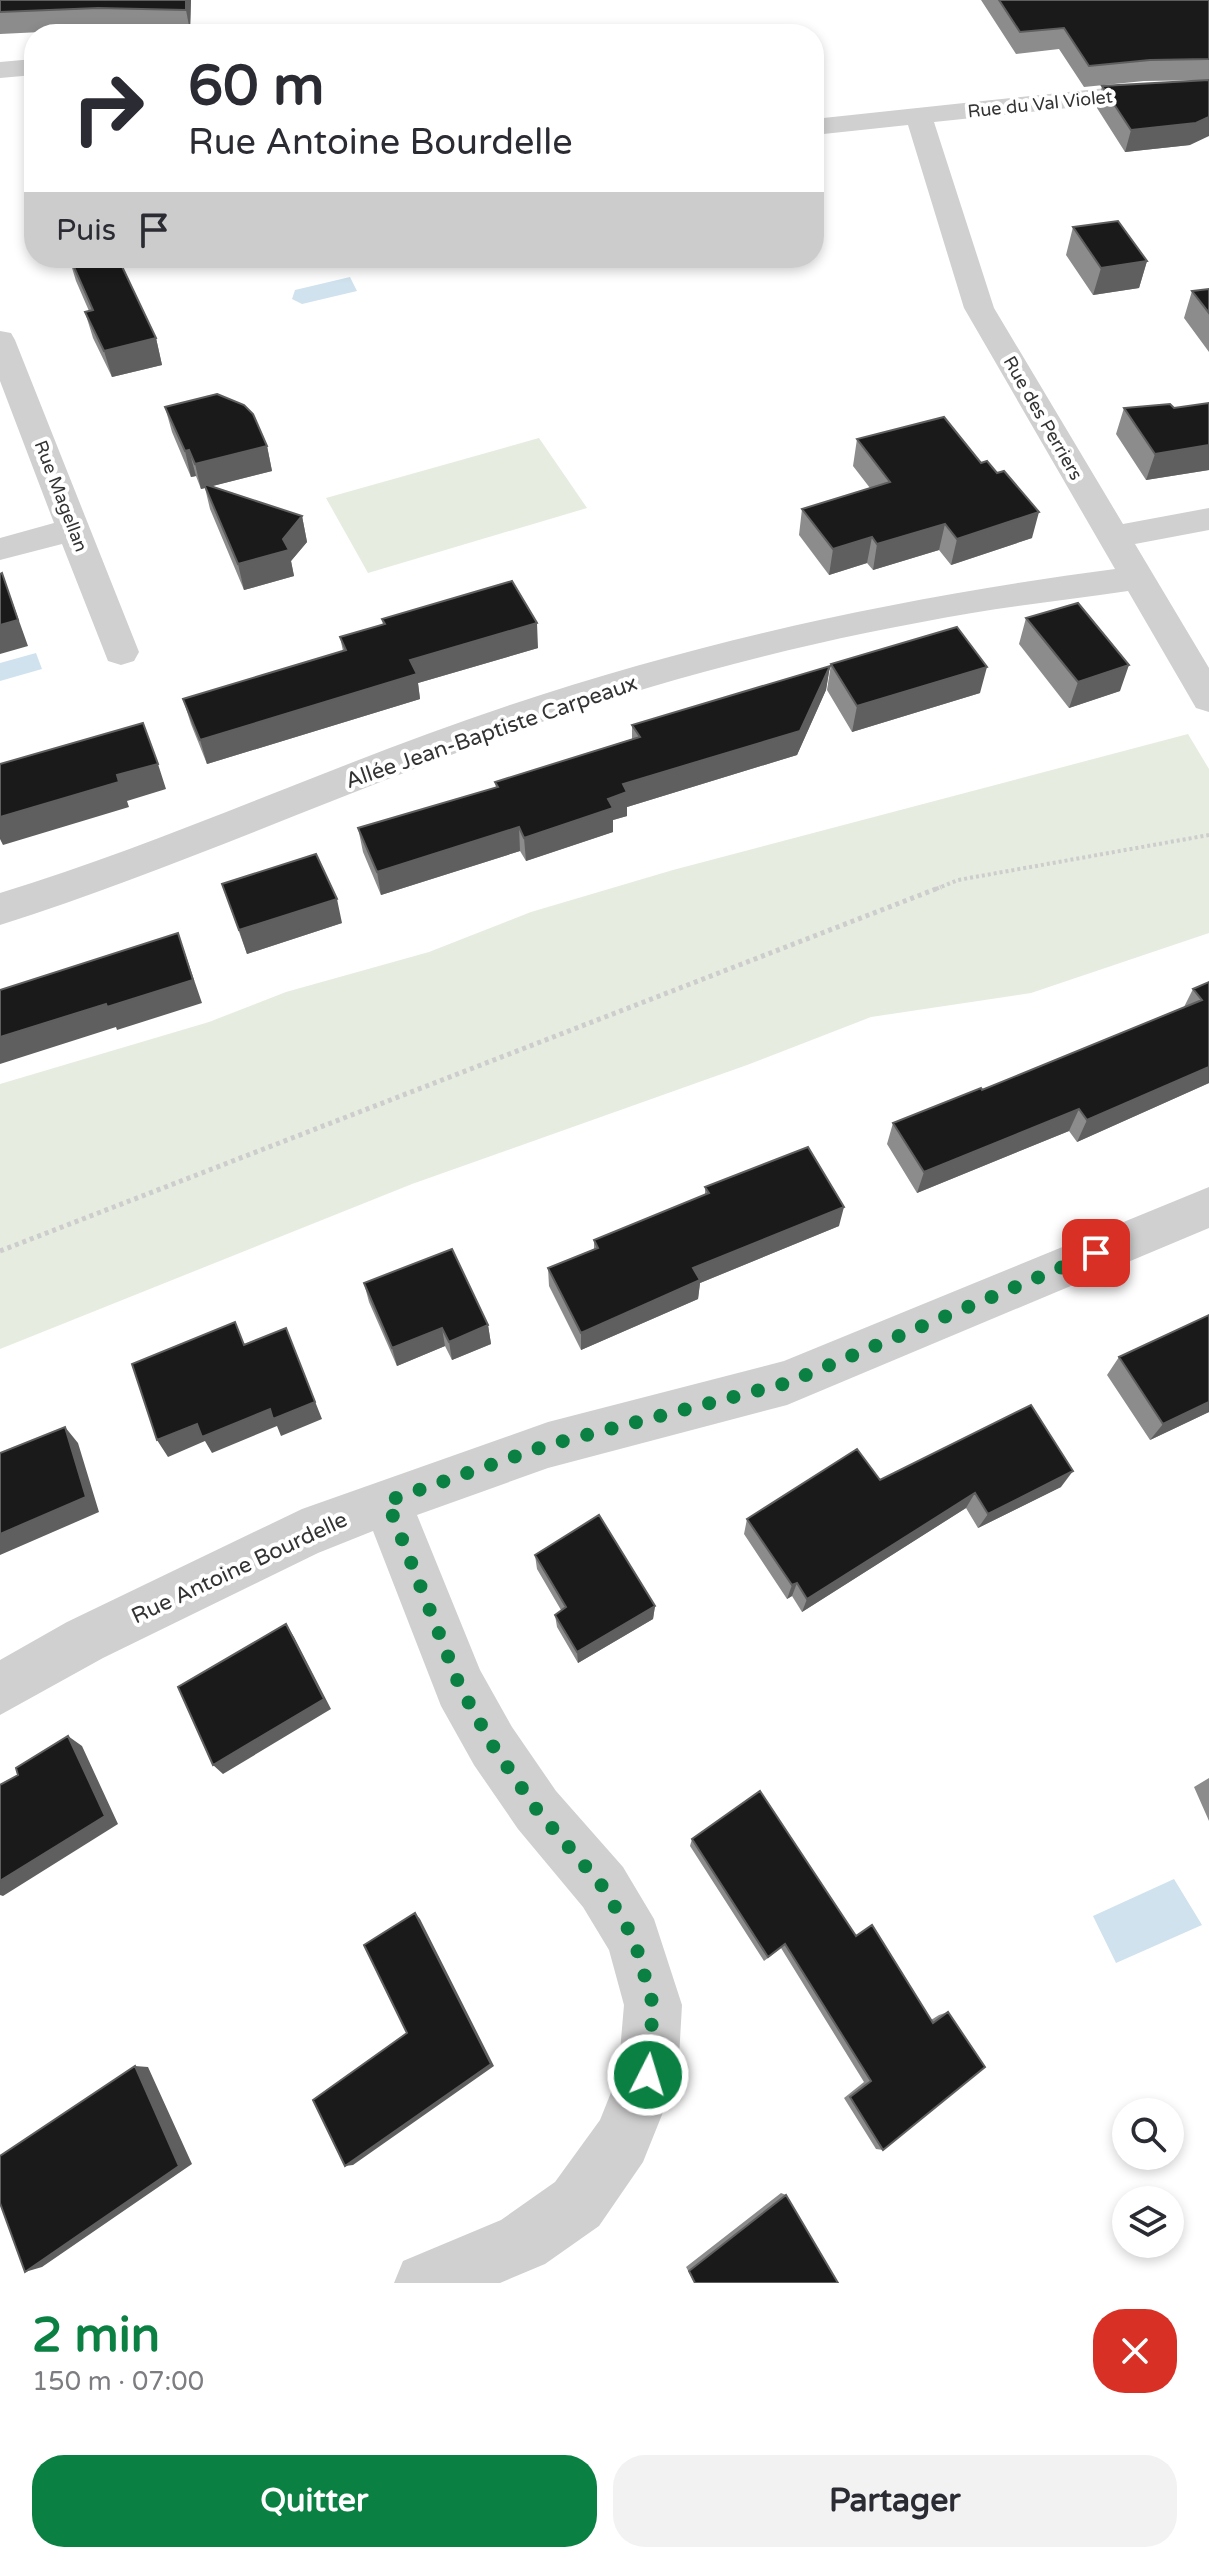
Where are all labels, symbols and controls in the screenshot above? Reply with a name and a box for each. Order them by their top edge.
text: 60 m [188,53,324,120]
icon: right [56,56,160,160]
street label: Rue du Val Violet [966,85,1114,123]
text: Rue Antoine Bourdelle [188,121,573,164]
icon: arrive [132,208,176,252]
text: Puis [56,212,116,249]
street label: Rue des Perriers [999,352,1087,484]
street label: Rue Magellan [30,437,92,555]
street label: Allée Jean-Baptiste Carpeaux [342,670,641,794]
pin [1062,1219,1130,1287]
icon: arrive [1074,1231,1118,1275]
street label: Rue Antoine Bourdelle [127,1506,351,1629]
position arrow [606,2033,690,2117]
map controls [1112,2098,1184,2258]
button: search [1112,2098,1184,2170]
button: layers [1112,2186,1184,2258]
text: 2 min [32,2307,160,2365]
button: close [1093,2309,1177,2393]
text: 150 m · 07:00 [32,2366,204,2397]
button: Quitter [32,2455,597,2547]
button: Partager [613,2455,1177,2547]

